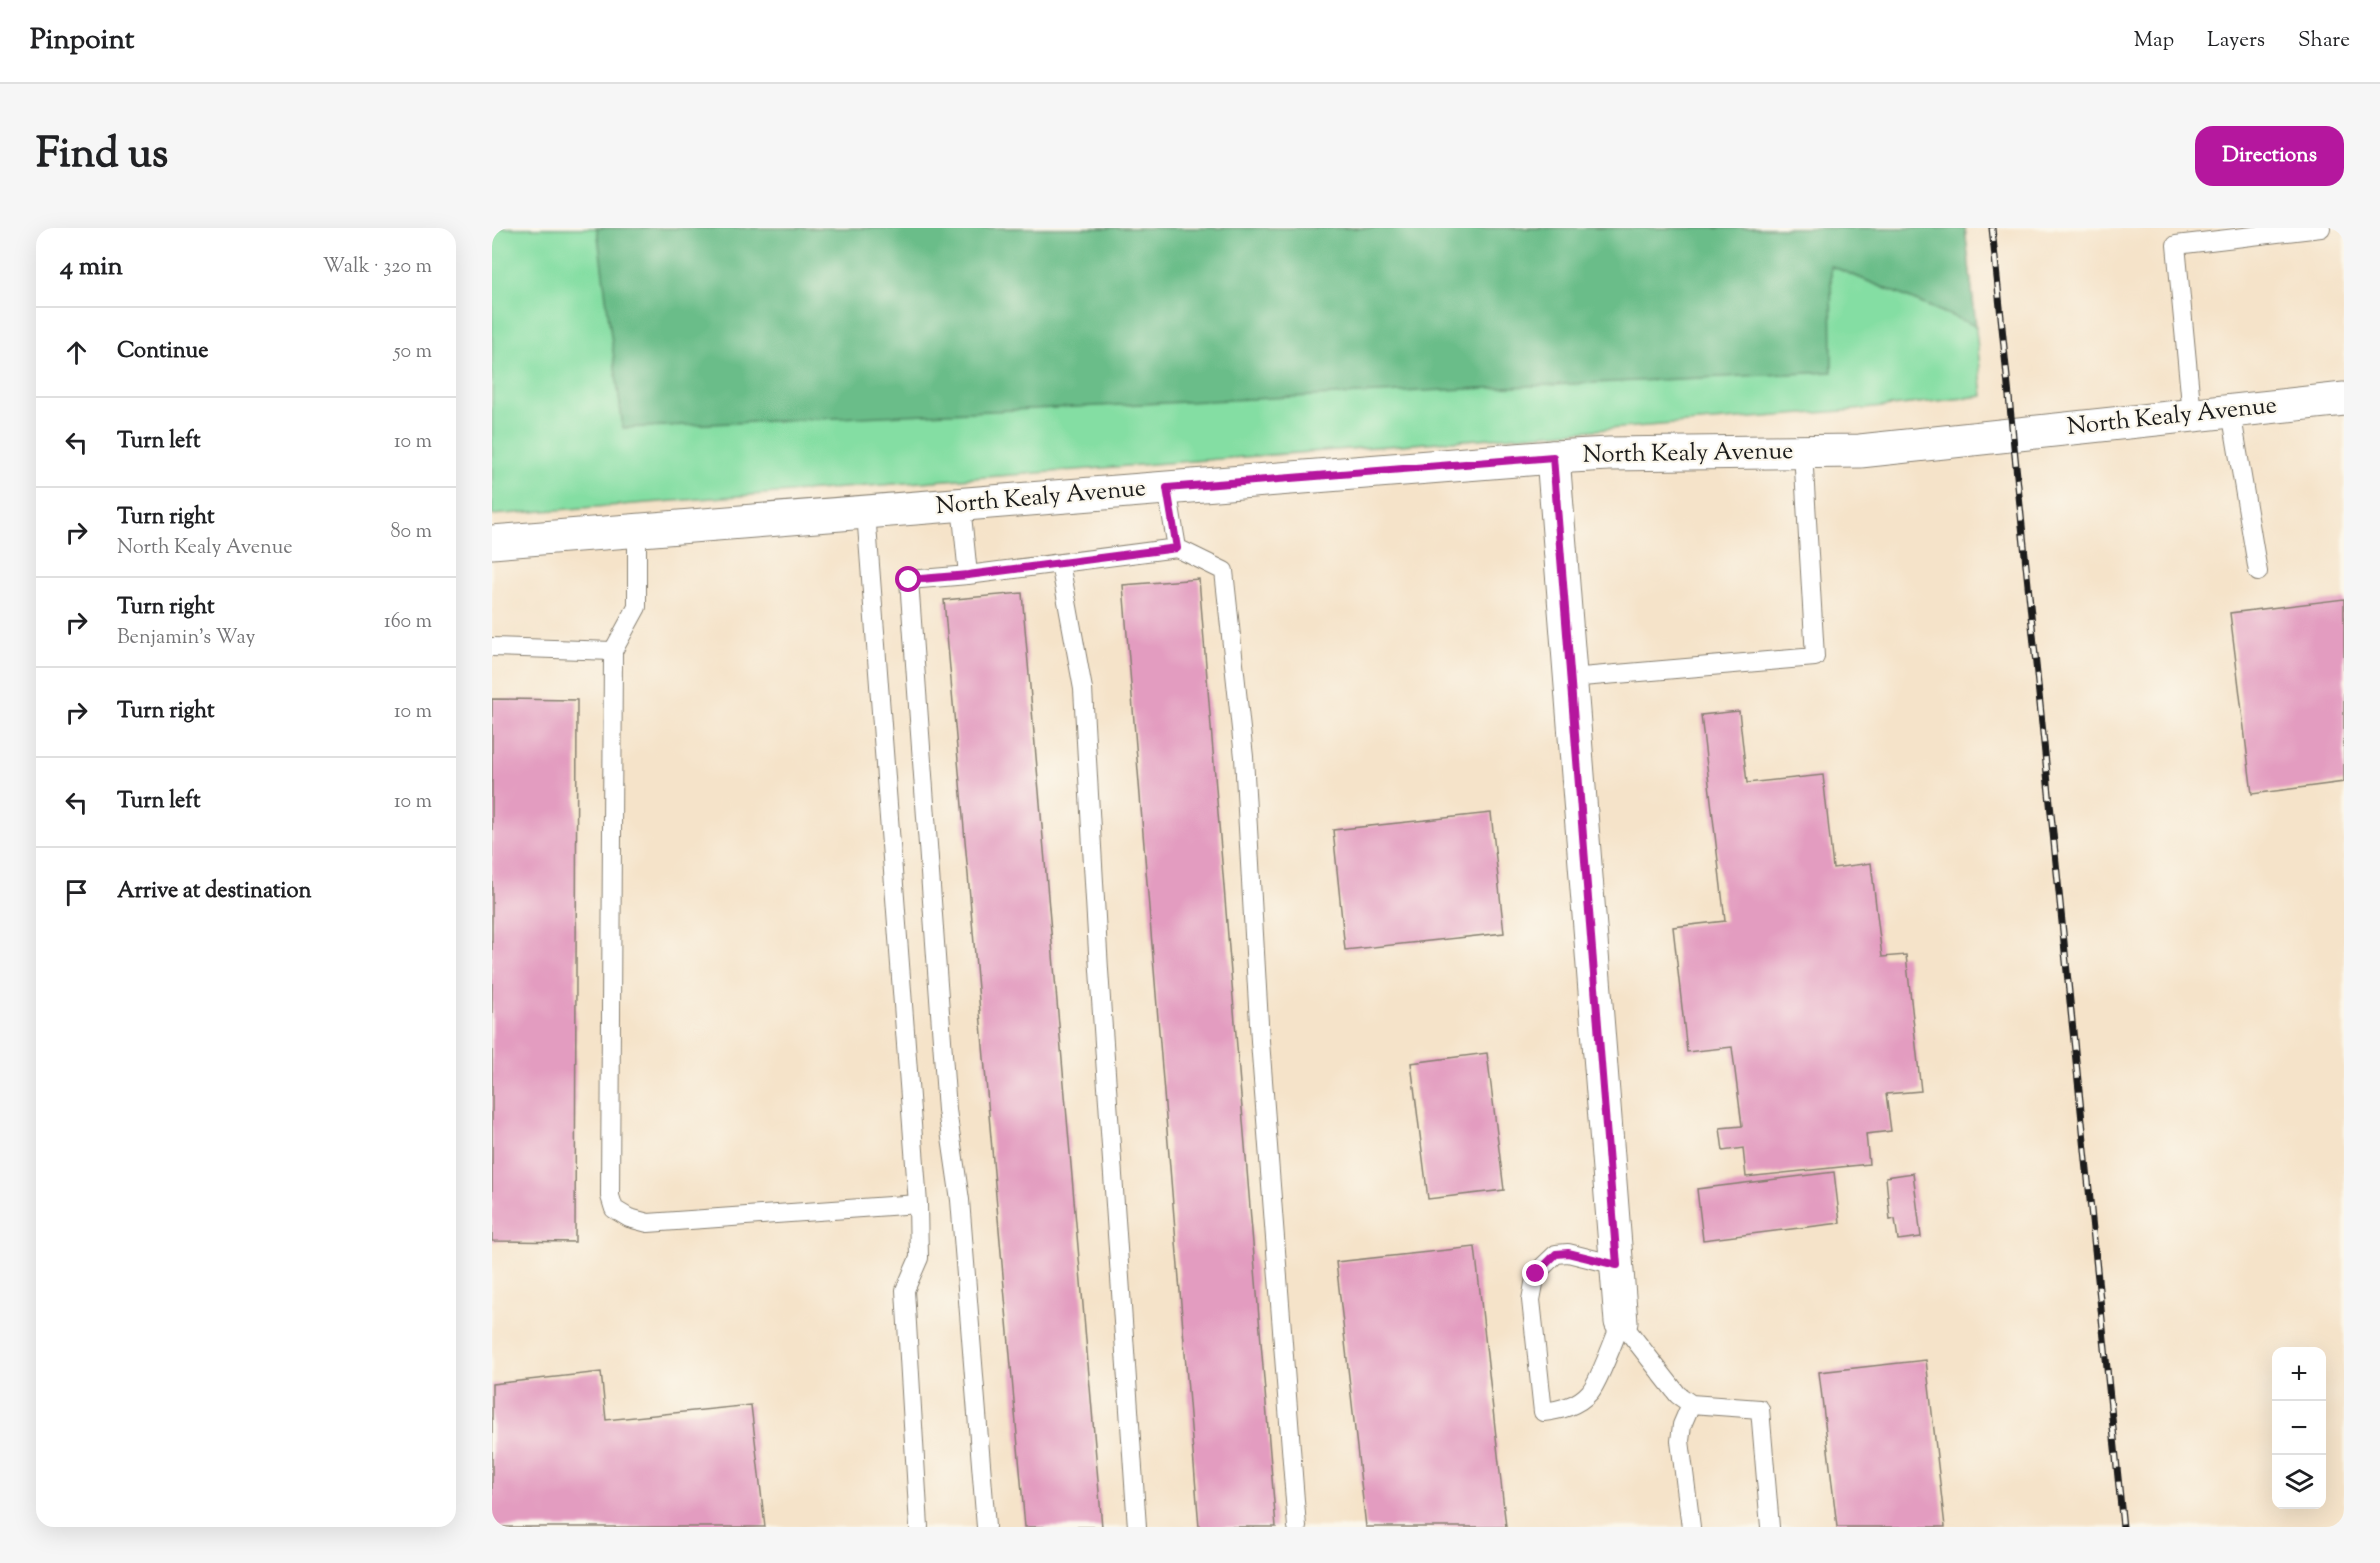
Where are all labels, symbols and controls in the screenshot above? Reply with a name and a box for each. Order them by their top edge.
text: Pinpoint [30,21,134,61]
text: Map [2134,26,2174,56]
text: Layers [2207,26,2265,56]
text: Share [2298,26,2350,56]
text: Find us [36,126,168,186]
button: Directions [2195,126,2344,186]
text: 4 min [60,249,123,286]
text: Walk · 320 m [323,253,432,282]
icon: ahead [60,336,93,369]
text: Continue [117,336,208,368]
text: 50 m [394,338,432,367]
street label: North Kealy Avenue [2065,389,2279,445]
icon: left [60,426,93,459]
text: Turn left [117,426,200,458]
text: 10 m [394,428,432,457]
street label: North Kealy Avenue [1582,435,1794,473]
street label: North Kealy Avenue [935,472,1147,524]
text: Turn right [117,502,214,534]
icon: right [60,516,93,549]
text: 80 m [391,518,432,547]
text: North Kealy Avenue [117,534,293,563]
route start [895,566,921,592]
text: Turn right [117,592,214,624]
icon: right [60,606,93,639]
text: 160 m [384,608,432,637]
text: Benjamin's Way [117,624,255,653]
icon: right [60,696,93,729]
text: Turn right [117,696,214,728]
text: 10 m [394,698,432,727]
icon: left [60,786,93,819]
text: Turn left [117,786,200,818]
text: 10 m [394,788,432,817]
icon: arrive [60,876,93,909]
text: Arrive at destination [117,876,312,908]
route end [1522,1260,1548,1286]
map controls [2272,1347,2326,1509]
button: + [2272,1347,2326,1401]
button: − [2272,1401,2326,1455]
button: layers [2272,1455,2326,1509]

